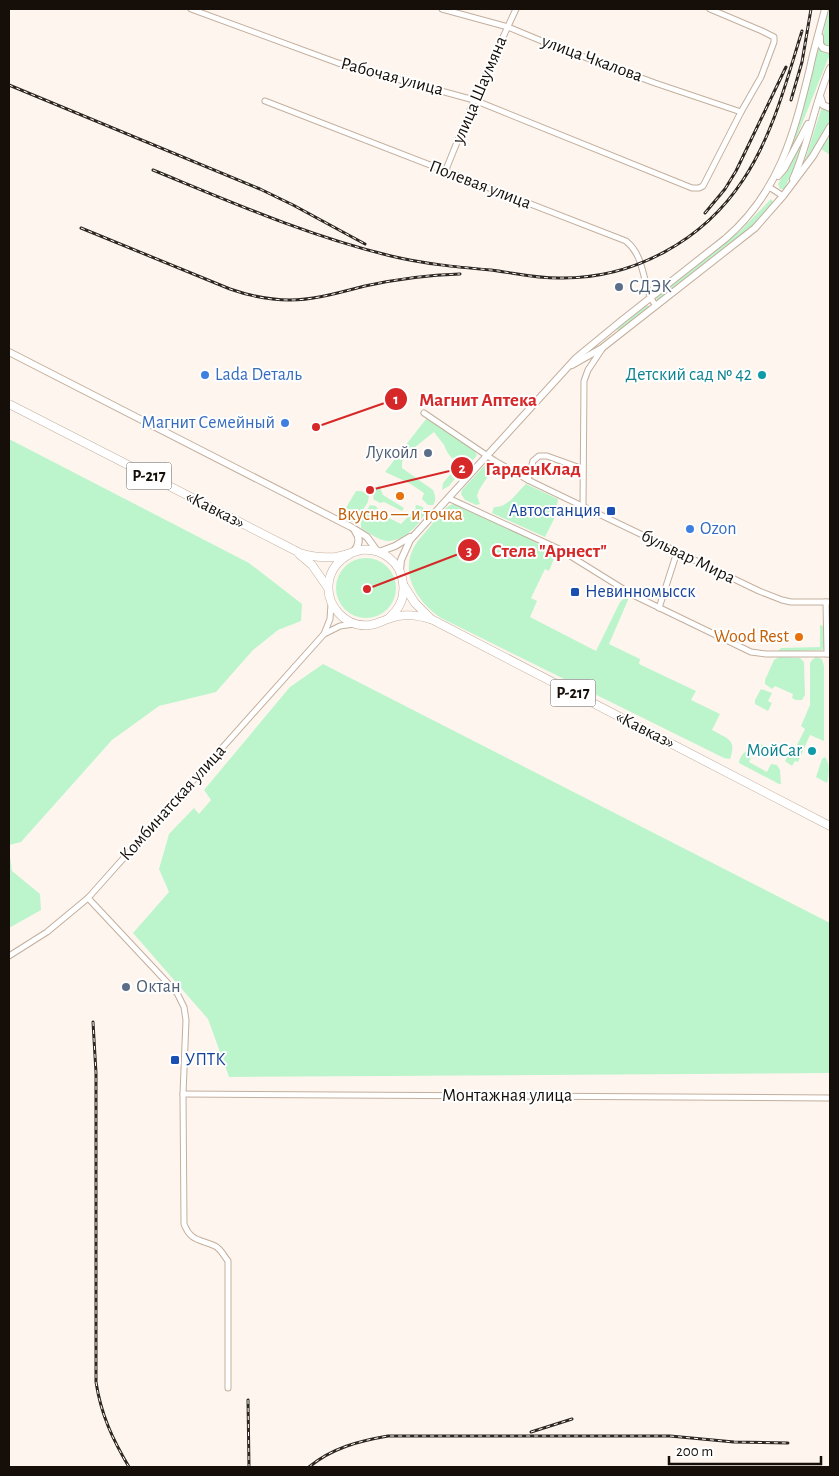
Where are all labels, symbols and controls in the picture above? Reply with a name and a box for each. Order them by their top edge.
street label: улица Чкалова [538,32,645,86]
street label: улица Шаумяна [449,34,511,147]
street label: Рабочая улица [339,54,446,99]
street label: Полевая улица [427,157,533,213]
place label: СДЭК [629,278,672,296]
marker: СДЭК [613,281,625,293]
place label: Lada Dеталь [215,366,302,384]
place label: Детский сад № 42 [626,366,752,384]
marker: Lada Dеталь [199,369,211,381]
marker: Детский сад № 42 [756,369,768,381]
callout: Магнит Аптека [384,382,547,416]
text: Магнит Аптека [419,391,537,410]
text: 1 [393,392,399,407]
place label: Магнит Семейный [141,414,275,432]
marker: Магнит Семейный [279,417,291,429]
place label: Лукойл [366,444,418,462]
marker: Лукойл [422,447,434,459]
callout: ГарденКлад [450,451,591,485]
text: ГарденКлад [485,460,581,479]
text: 2 [458,461,466,476]
road number: Р-217 [126,462,172,490]
street label: «Кавказ» [182,487,248,533]
marker: Вкусно — и точка [394,490,406,502]
place label: Автостанция [509,502,601,520]
marker: Автостанция [605,505,617,517]
place label: Вкусно — и точка [337,506,463,524]
place label: Ozon [700,520,737,538]
marker: Ozon [684,523,696,535]
street label: бульвар Мира [638,526,738,587]
callout: Стела "Арнест" [456,533,617,567]
text: Стела "Арнест" [491,542,607,561]
text: 3 [466,544,472,559]
place label: Невинномысск [585,583,696,601]
marker: Невинномысск [569,586,581,598]
place label: Wood Rest [714,628,789,646]
marker: Wood Rest [793,631,805,643]
road number: Р-217 [550,680,596,706]
street label: «Кавказ» [612,707,678,753]
street label: Комбинатская улица [116,741,229,864]
place label: МойCar [746,742,802,760]
marker: МойCar [806,745,818,757]
place label: Октан [136,978,181,996]
marker: Октан [120,981,132,993]
place label: УПТК [185,1051,226,1069]
marker: УПТК [169,1054,181,1066]
street label: Монтажная улица [442,1087,572,1105]
scale bar [669,1434,822,1466]
text: 200 m [676,1444,713,1459]

